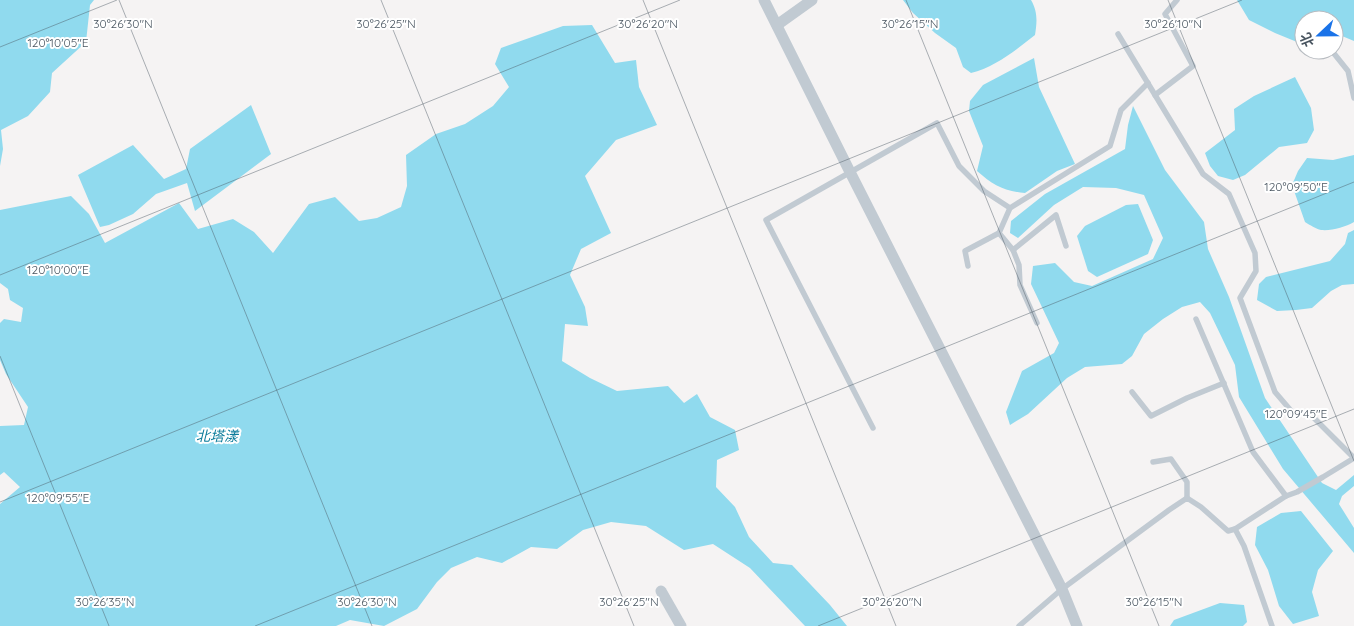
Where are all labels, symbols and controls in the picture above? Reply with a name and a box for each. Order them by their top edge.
north arrow [1294,10,1344,60]
text: 30°26'30"N [93,16,153,31]
text: 30°26'25"N [356,16,416,31]
text: 30°26'20"N [618,16,678,31]
text: 30°26'15"N [881,16,939,31]
text: 30°26'10"N [1144,16,1202,31]
text: 北 [1296,30,1318,50]
text: 120°10'05"E [27,35,89,50]
text: 120°09'50"E [1264,179,1328,194]
text: 120°10'00"E [27,262,89,277]
text: 120°09'45"E [1265,406,1328,421]
water label: 北塔漾 [196,427,240,445]
text: 120°09'55"E [27,490,90,505]
text: 30°26'35"N [76,594,135,609]
text: 30°26'30"N [337,594,397,609]
text: 30°26'25"N [599,594,659,609]
text: 30°26'20"N [862,594,922,609]
text: 30°26'15"N [1125,594,1183,609]

